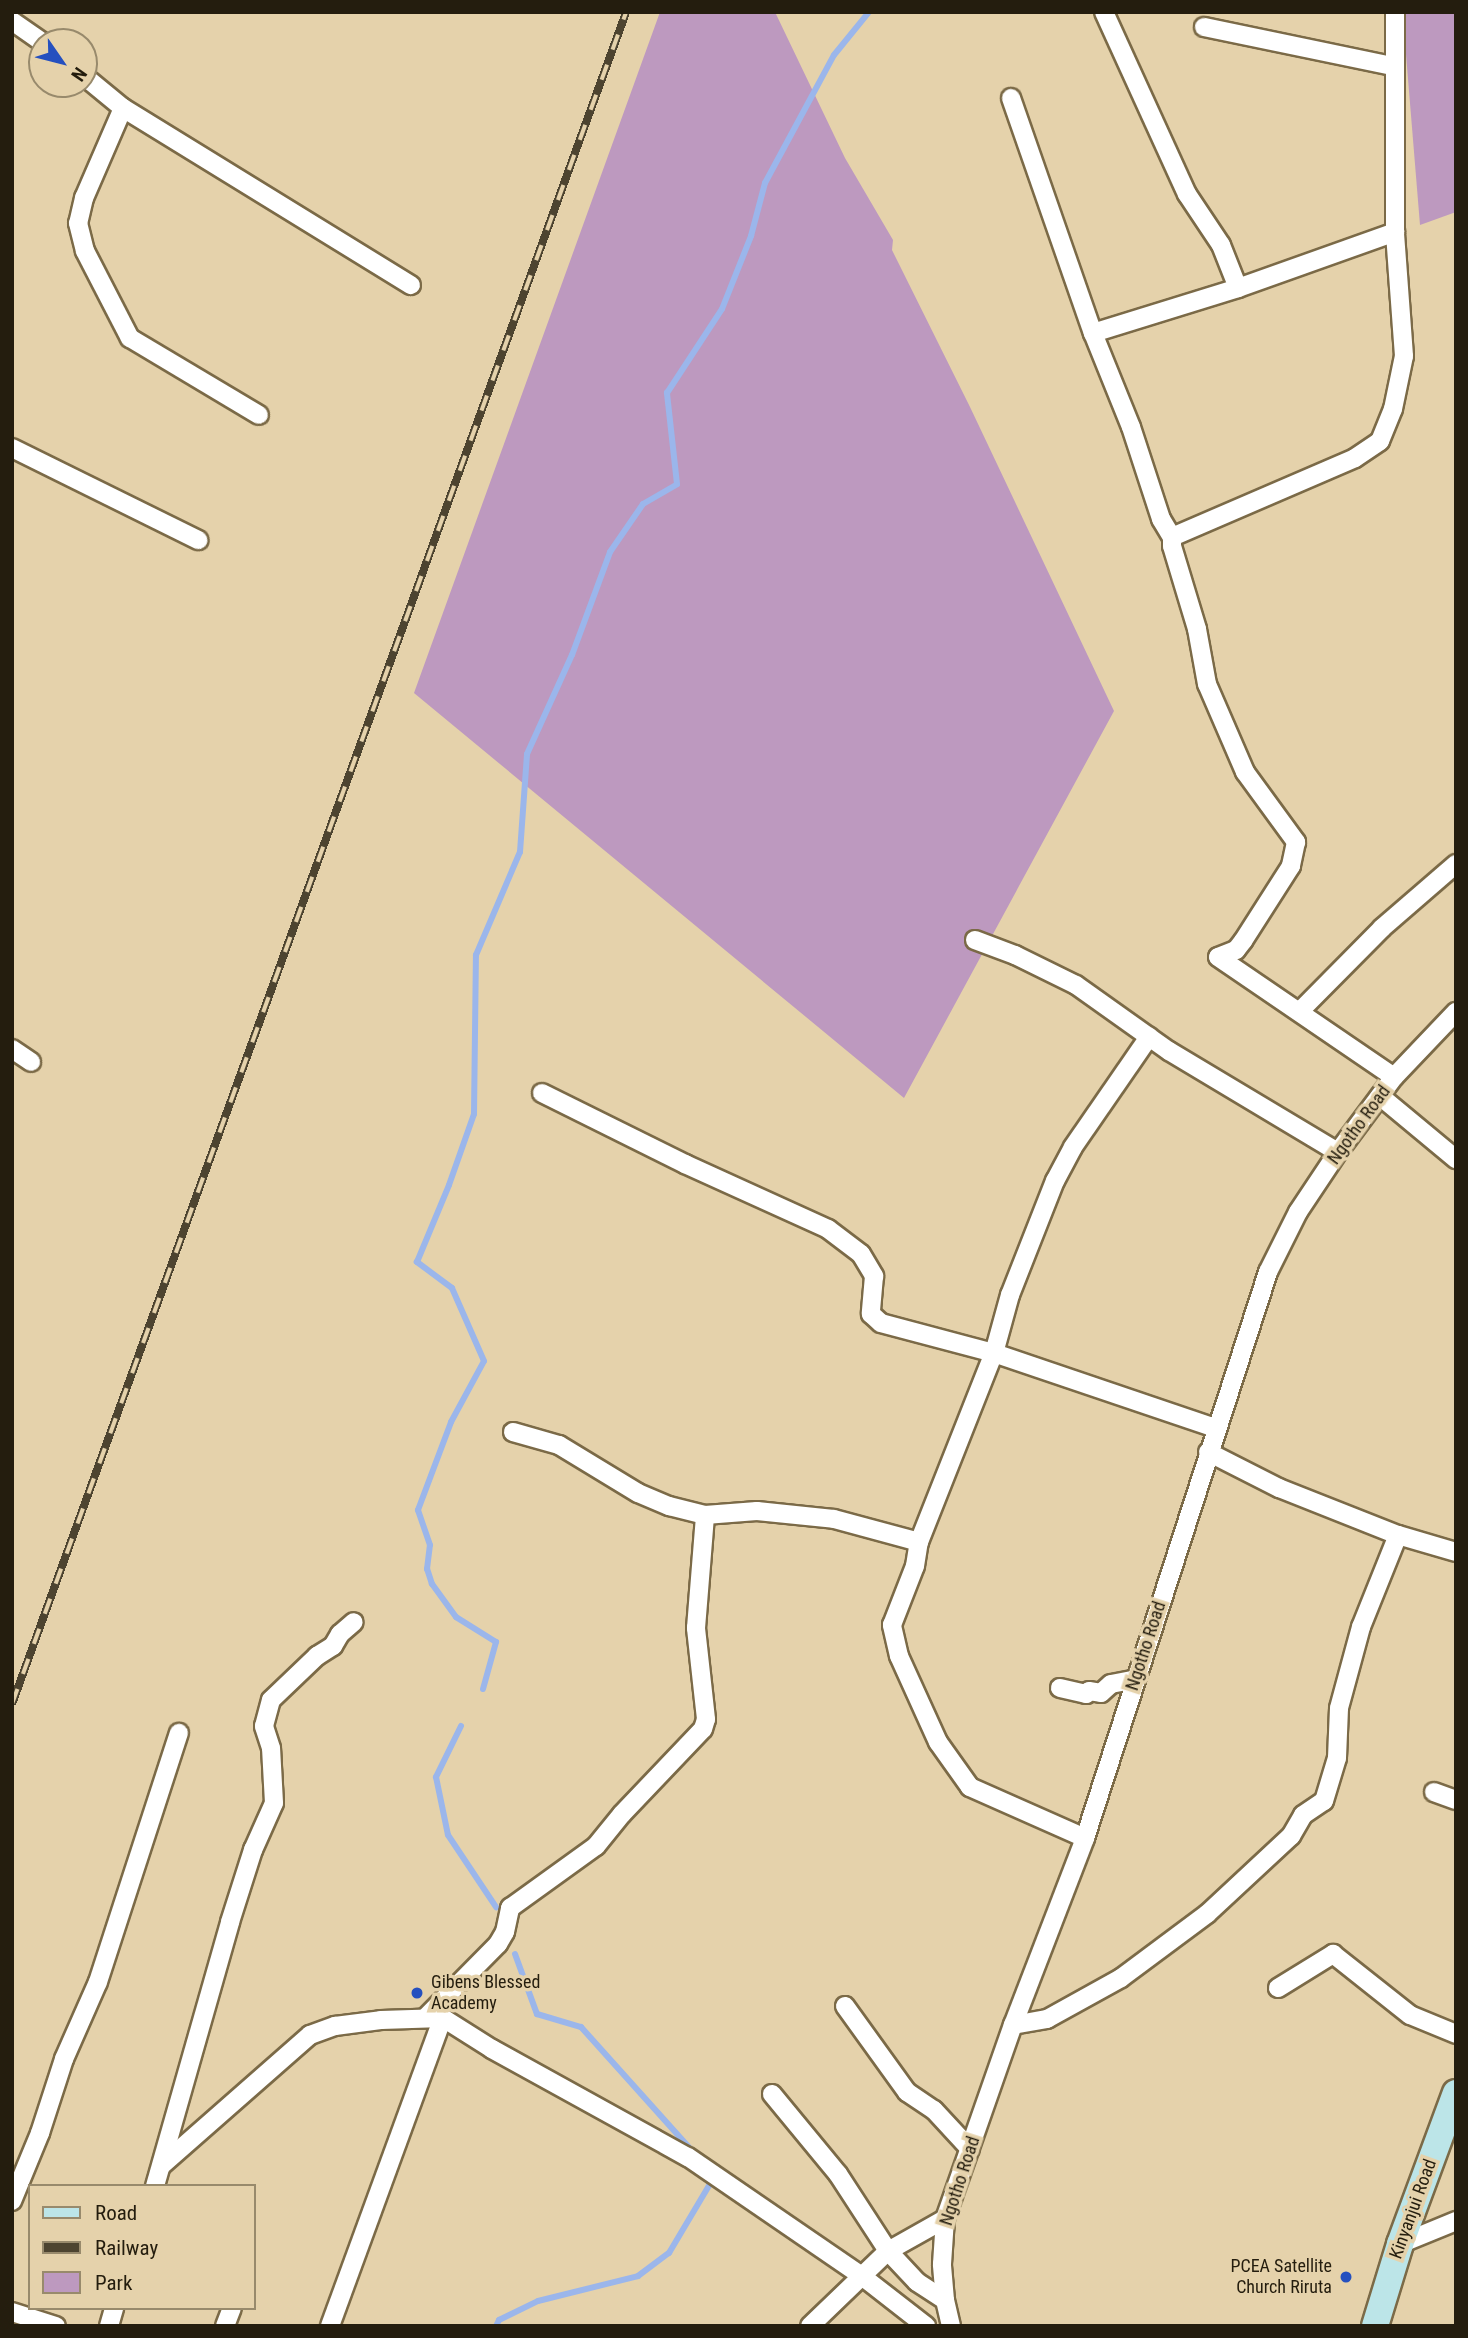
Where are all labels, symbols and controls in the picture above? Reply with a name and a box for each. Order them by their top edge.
north arrow [28,28,98,98]
text: N [66,63,92,86]
street label: Ngotho Road [1323,1081,1395,1169]
street label: Ngotho Road [1121,1599,1171,1693]
place label: Gibens Blessed Academy [431,1972,540,2014]
marker: Gibens Blessed Academy [409,1985,425,2001]
street label: Ngotho Road [935,2134,985,2228]
street label: Kinyanjui Road [1385,2156,1441,2262]
legend [28,2184,256,2310]
text: Road [95,2201,137,2225]
text: Railway [95,2236,158,2260]
place label: PCEA Satellite Church Riruta [1230,2256,1332,2298]
marker: PCEA Satellite Church Riruta [1338,2269,1354,2285]
text: Park [95,2271,132,2295]

